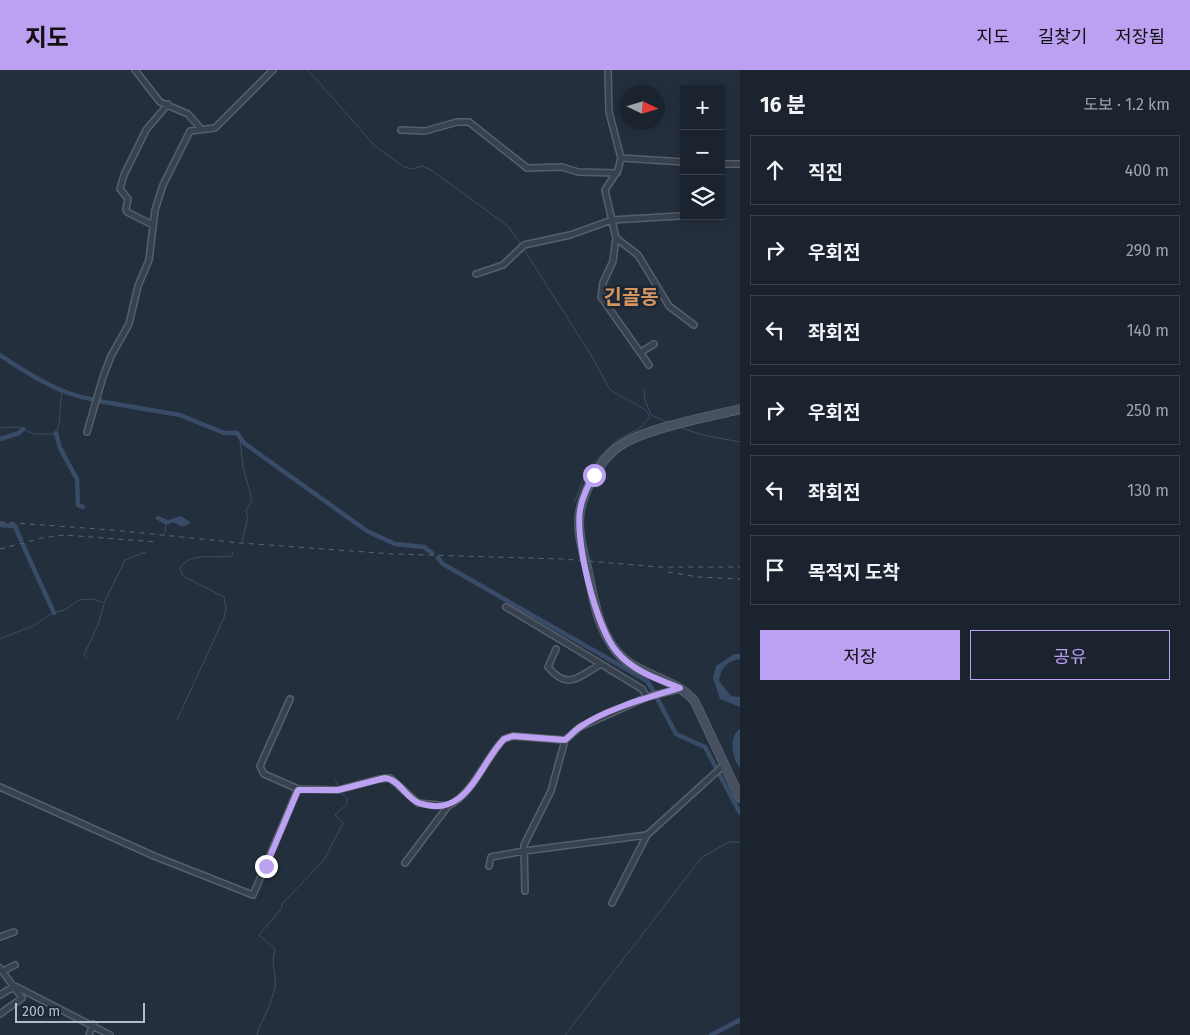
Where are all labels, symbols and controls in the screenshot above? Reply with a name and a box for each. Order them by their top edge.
text: 지도 [25,24,69,52]
text: 지도 [977,26,1010,48]
text: 길찾기 [1038,26,1087,48]
text: 저장됨 [1115,26,1165,48]
north arrow [620,85,665,130]
map controls [680,85,725,220]
button: + [680,85,725,130]
text: 16 분 [760,92,806,118]
text: 도보 · 1.2 km [1083,95,1170,114]
button: − [680,130,725,175]
icon: ahead [761,156,789,184]
text: 직진 [808,161,843,184]
text: 400 m [1125,161,1169,180]
button: layers [680,175,725,220]
icon: right [761,236,789,264]
text: 우회전 [808,241,860,264]
text: 290 m [1126,241,1169,260]
district label: 긴골동 [603,285,659,309]
icon: left [761,316,789,344]
text: 좌회전 [808,321,860,344]
text: 140 m [1127,321,1169,340]
icon: right [761,396,789,424]
text: 우회전 [808,401,860,424]
text: 250 m [1126,401,1169,420]
route start [583,464,606,487]
icon: left [761,476,789,504]
text: 좌회전 [808,481,860,504]
text: 130 m [1127,481,1169,500]
icon: arrive [761,556,789,584]
text: 목적지 도착 [808,561,900,584]
button: 저장 [760,630,960,680]
button: 공유 [970,630,1170,680]
route end [255,855,278,878]
scale bar [15,1000,145,1023]
text: 200 m [22,1003,60,1020]

